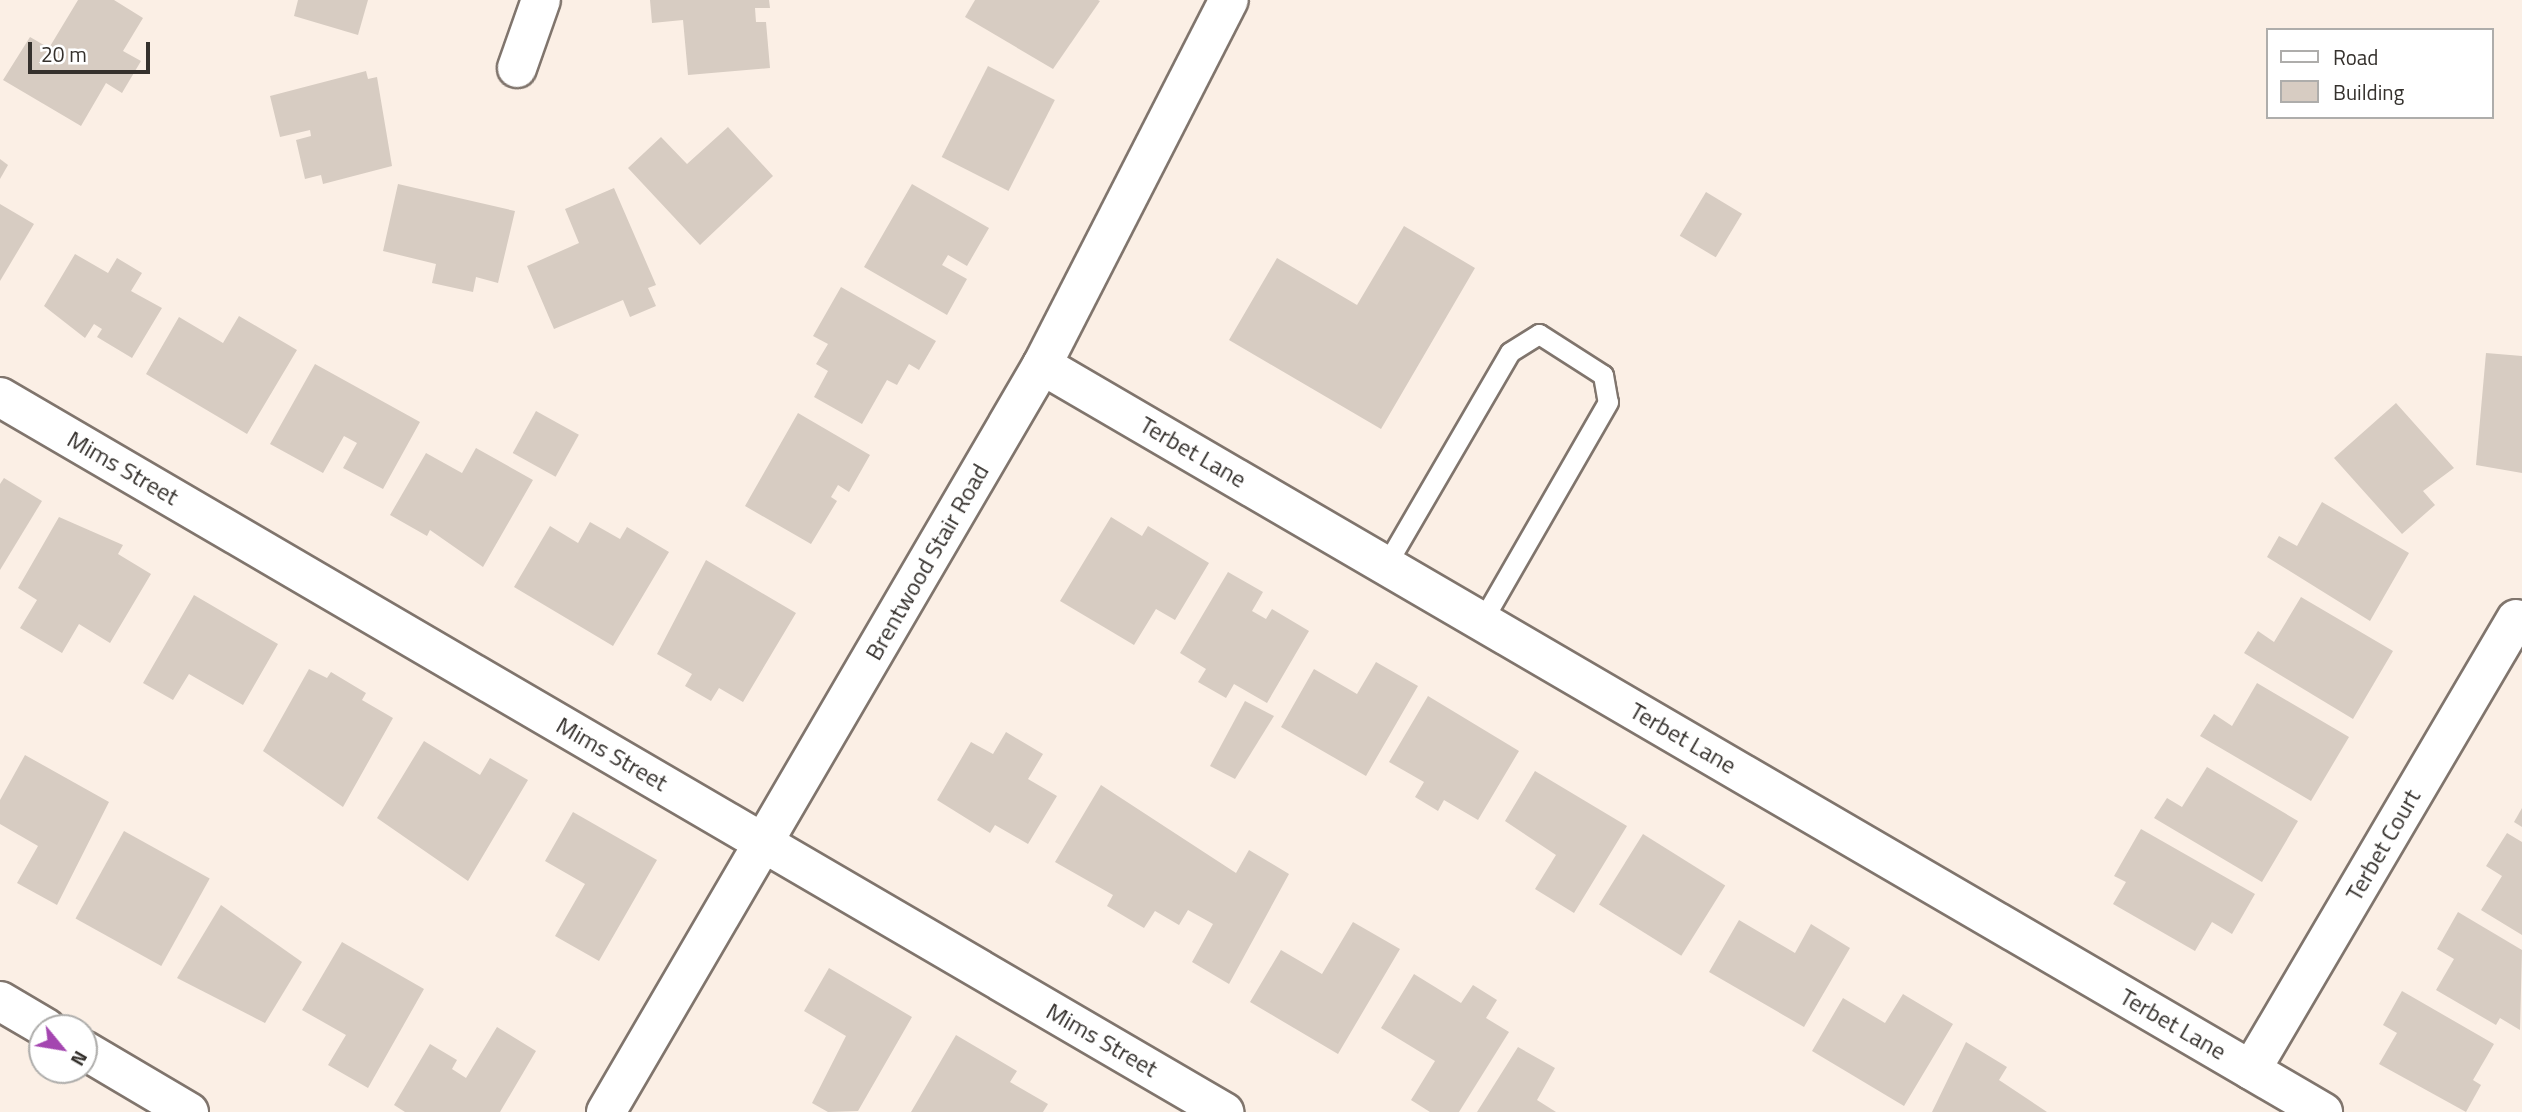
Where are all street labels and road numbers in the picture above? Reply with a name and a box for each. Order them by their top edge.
street label: Terbet Lane [1135,410,1251,494]
street label: Mims Street [62,425,184,511]
street label: Brentwood Stair Road [859,459,995,665]
street label: Terbet Lane [1625,696,1741,780]
street label: Mims Street [551,711,673,797]
street label: Terbet Court [2339,784,2427,906]
street label: Terbet Lane [2115,982,2231,1066]
street label: Mims Street [1041,997,1163,1083]

